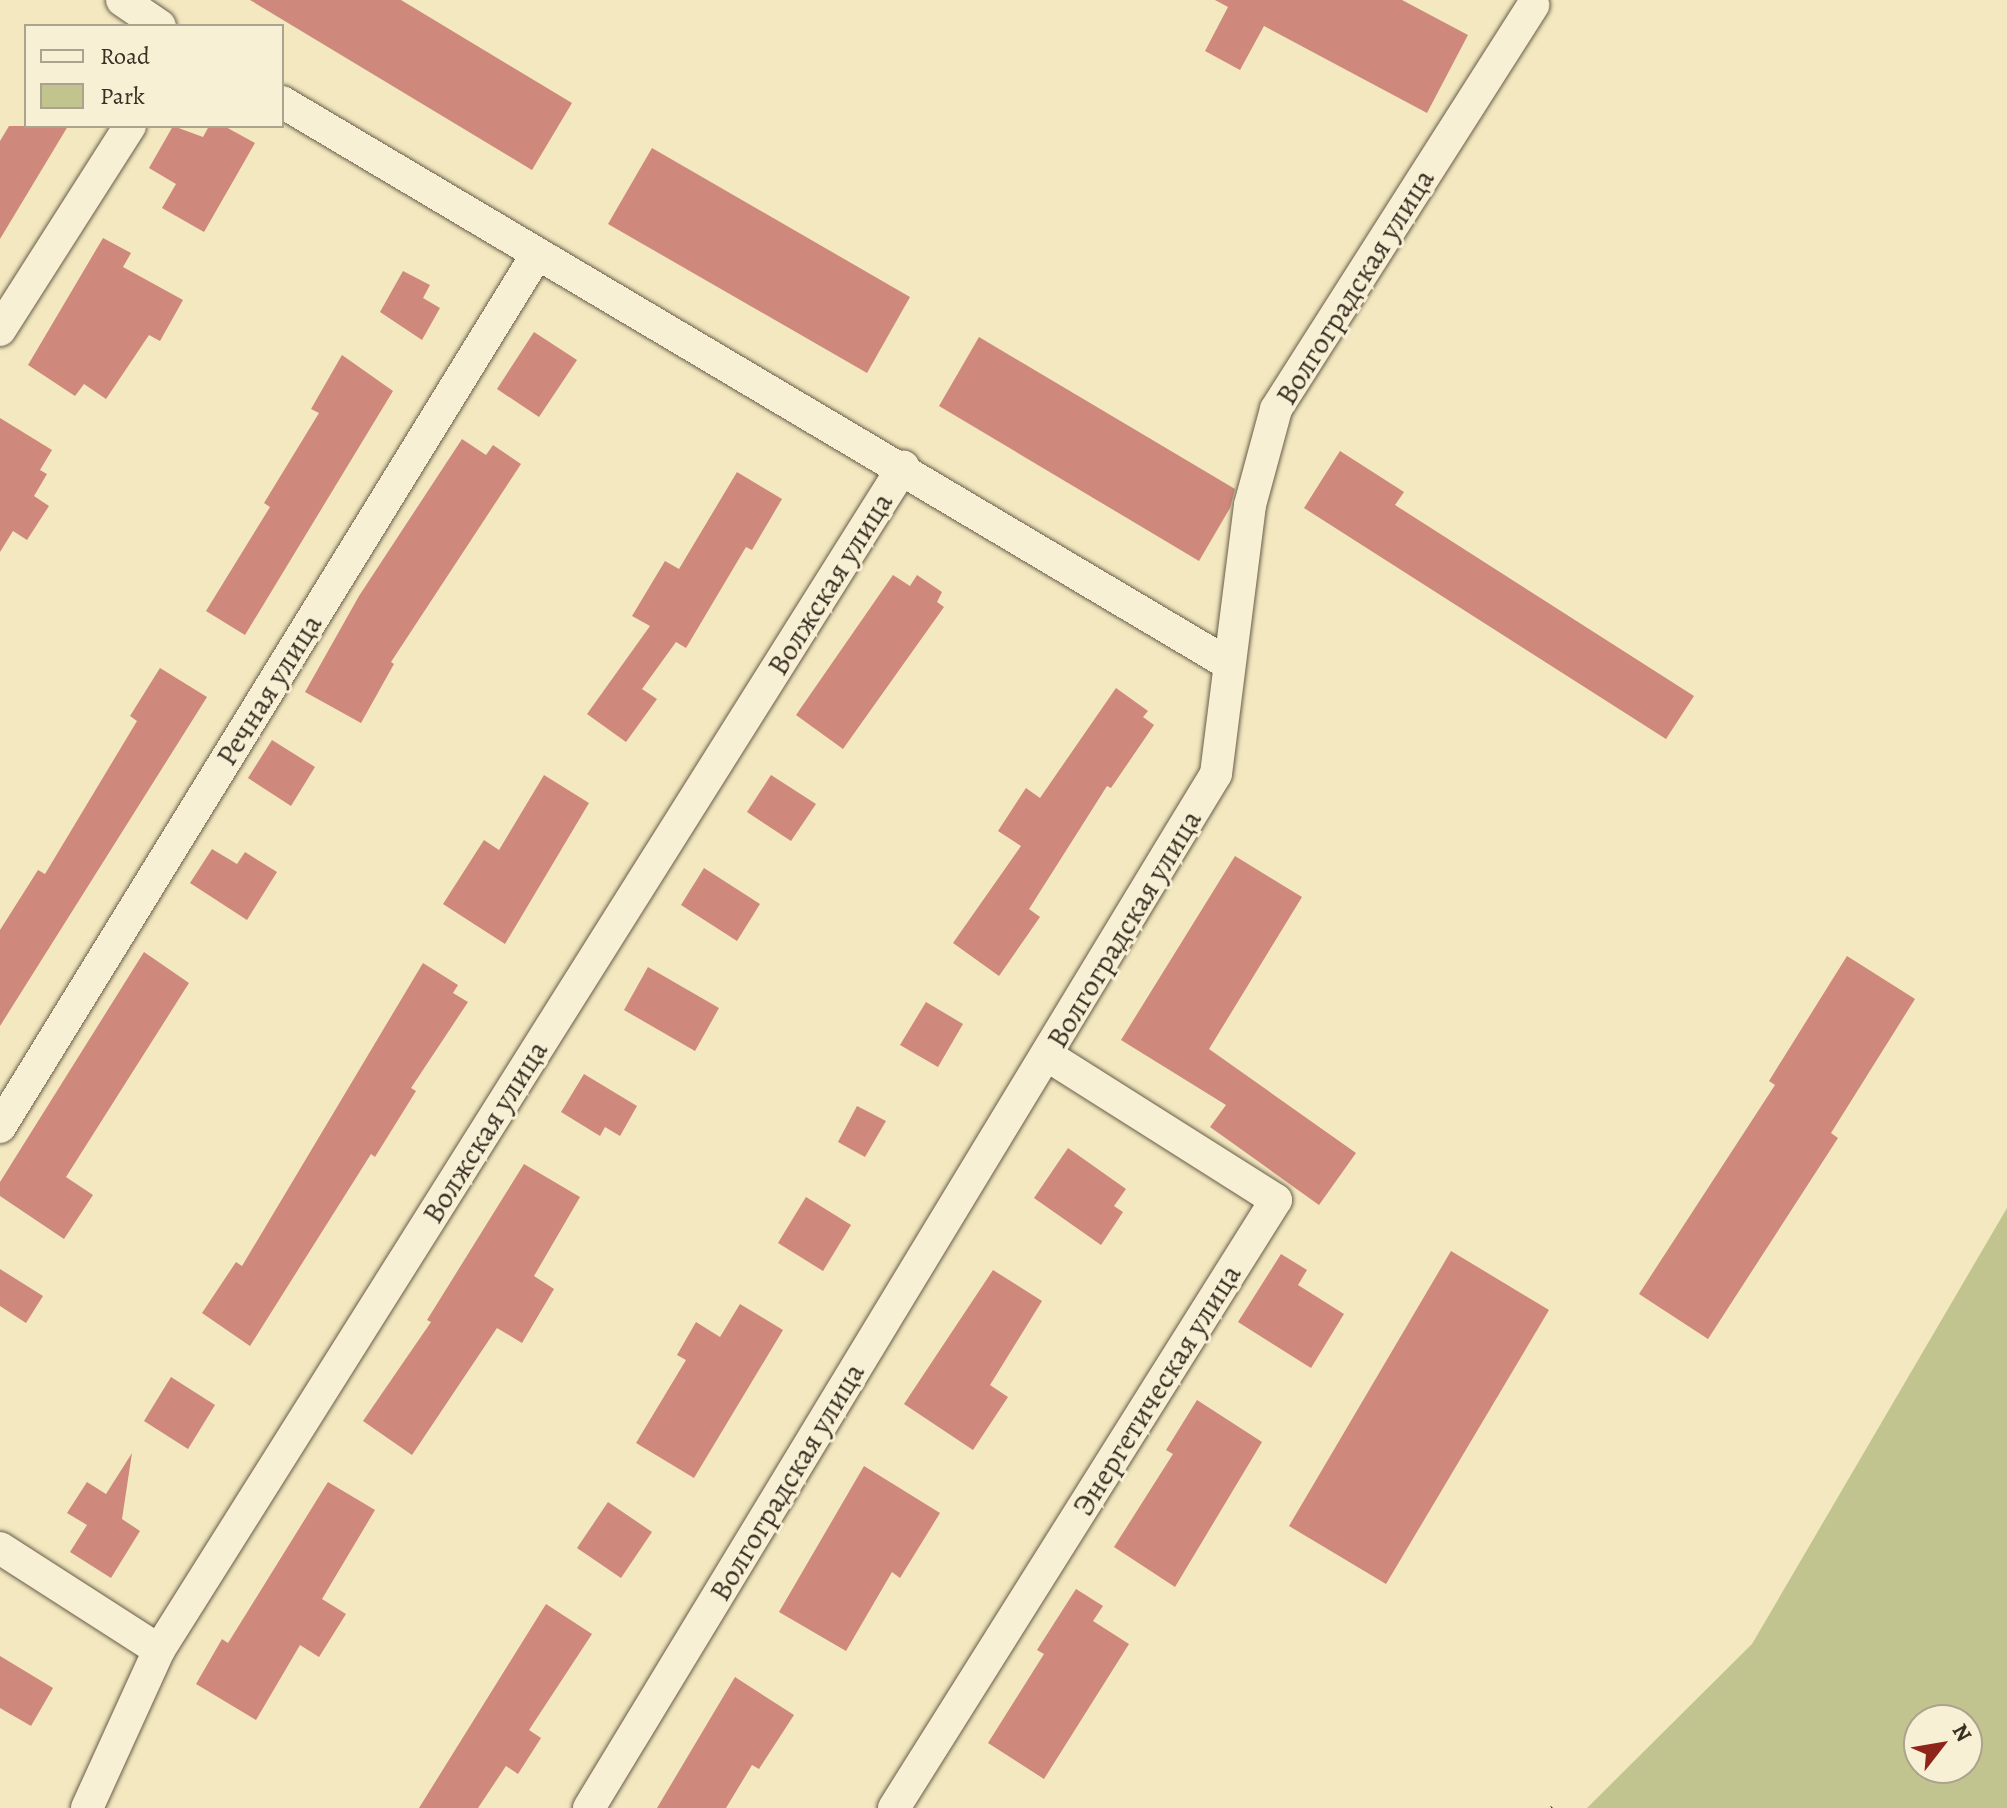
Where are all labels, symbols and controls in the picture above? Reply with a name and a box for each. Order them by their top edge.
legend [24,24,284,128]
text: Road [100,40,150,72]
text: Park [100,80,145,112]
street label: Волгоградская улица [1268,163,1442,411]
street label: Волжская улица [759,486,901,682]
street label: Речная улица [208,608,330,772]
street label: Волгоградская улица [1039,804,1209,1054]
street label: Волжская улица [414,1034,556,1230]
street label: Энергетическая улица [1065,1258,1249,1522]
street label: Волгоградская улица [702,1357,872,1607]
north arrow [1903,1704,1983,1784]
text: N [1945,1718,1979,1747]

